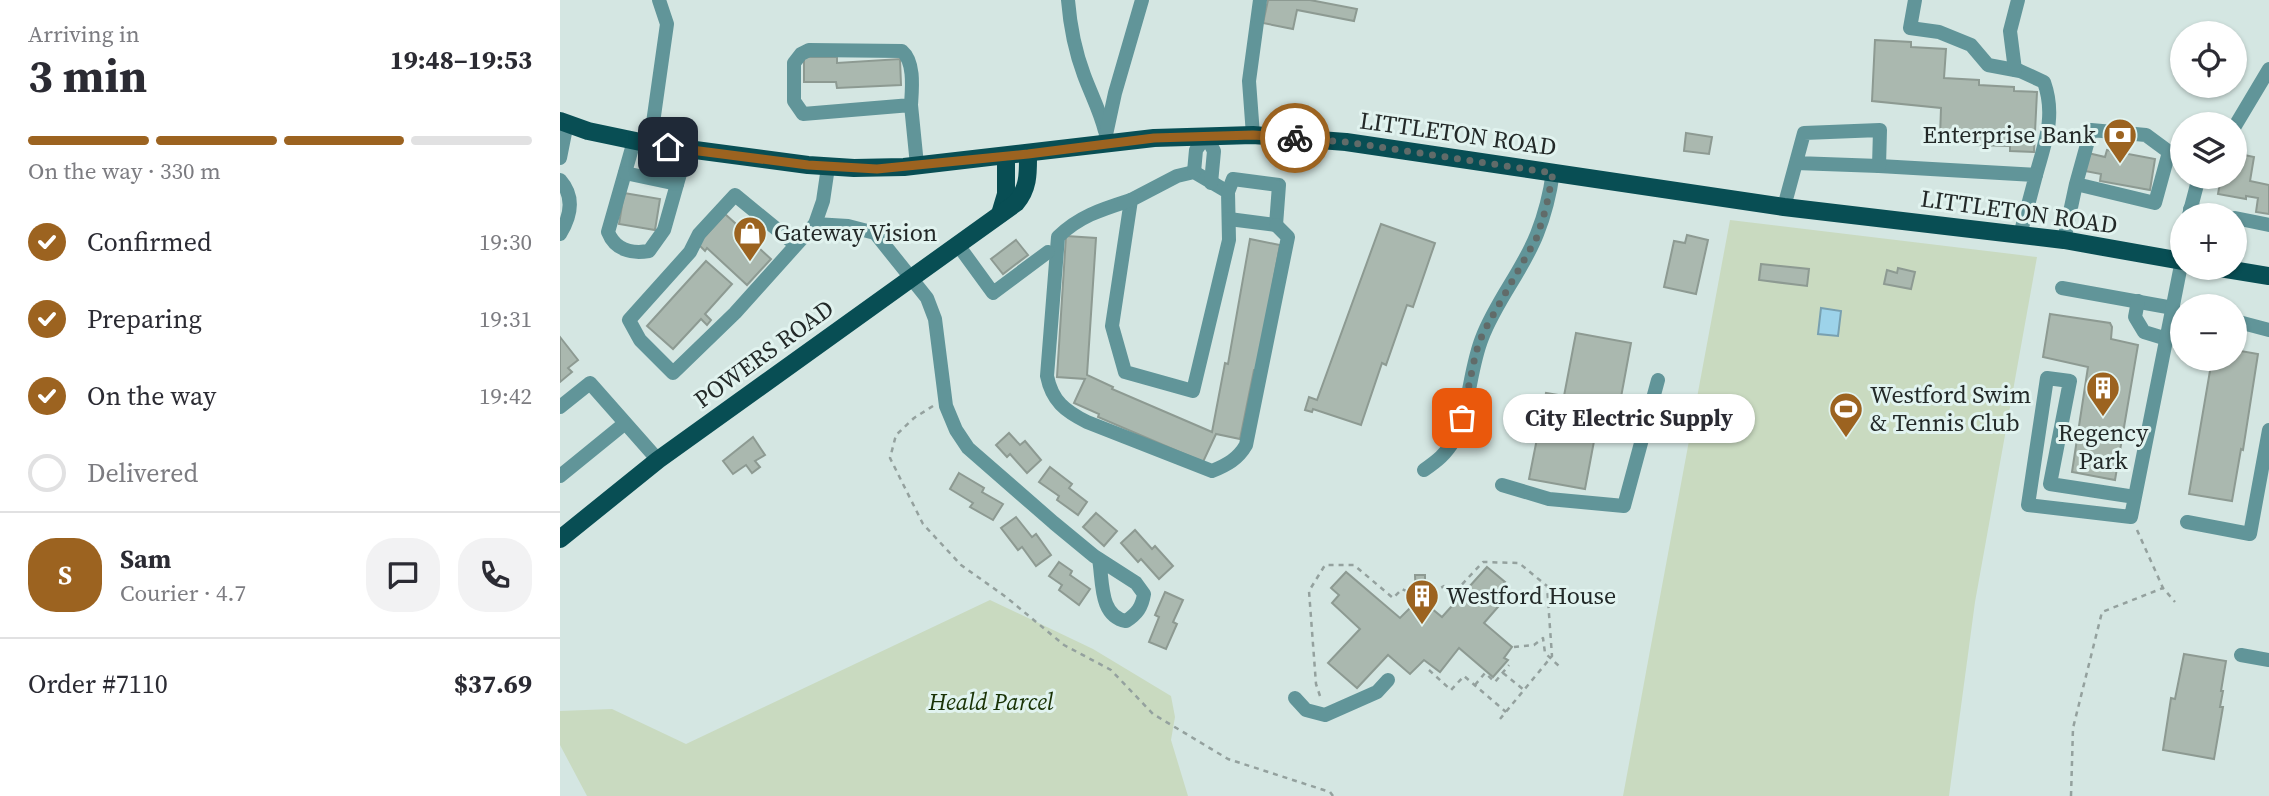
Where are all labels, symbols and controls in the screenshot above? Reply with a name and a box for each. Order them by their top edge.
text: Arriving in [28,18,140,50]
map controls [2170,21,2247,371]
button: locate [2170,21,2247,98]
text: 19:48–19:53 [390,42,532,78]
text: 3 min [28,44,147,107]
courier [1260,103,1330,173]
street label: LITTLETON ROAD [1358,103,1558,164]
button: layers [2170,112,2247,189]
bank icon: Enterprise Bank [2101,116,2139,165]
pin [638,117,698,177]
place label: Enterprise Bank [1923,118,2097,151]
icon: bike [1276,119,1314,157]
icon: home [649,128,687,166]
text: On the way · 330 m [28,155,221,187]
street label: LITTLETON ROAD [1919,181,2119,242]
button: + [2170,203,2247,280]
shop icon: Gateway Vision [731,214,769,263]
place label: Gateway Vision [774,216,937,249]
icon: check [28,223,66,261]
text: Confirmed [87,224,212,260]
text: 19:30 [479,226,532,258]
street label: POWERS ROAD [687,292,840,416]
button: − [2170,294,2247,371]
icon: check [28,300,66,338]
text: Preparing [87,301,202,337]
text: 19:31 [479,303,532,335]
building icon: Regency Park [2084,369,2122,418]
icon: check [28,377,66,415]
text: On the way [87,378,216,414]
place label: Westford Swim & Tennis Club [1870,378,2031,439]
text: 19:42 [479,380,532,412]
pin [1432,388,1492,448]
sports icon: Westford Swim & Tennis Club [1827,390,1865,439]
callout: City Electric Supply [1504,394,1756,442]
icon: bag [1443,399,1481,437]
text: City Electric Supply [1525,402,1733,434]
place label: Regency Park [2058,416,2149,477]
text: Delivered [87,455,198,491]
button: chat [366,538,440,612]
button: phone [458,538,532,612]
text: Sam [120,541,171,577]
text: S [58,557,72,593]
text: Courier · 4.7 [120,577,246,609]
building icon: Westford House [1403,577,1441,626]
place label: Westford House [1446,579,1616,612]
text: Order #7110 [28,666,168,702]
text: $37.69 [454,666,532,702]
park label: Heald Parcel [928,685,1054,718]

